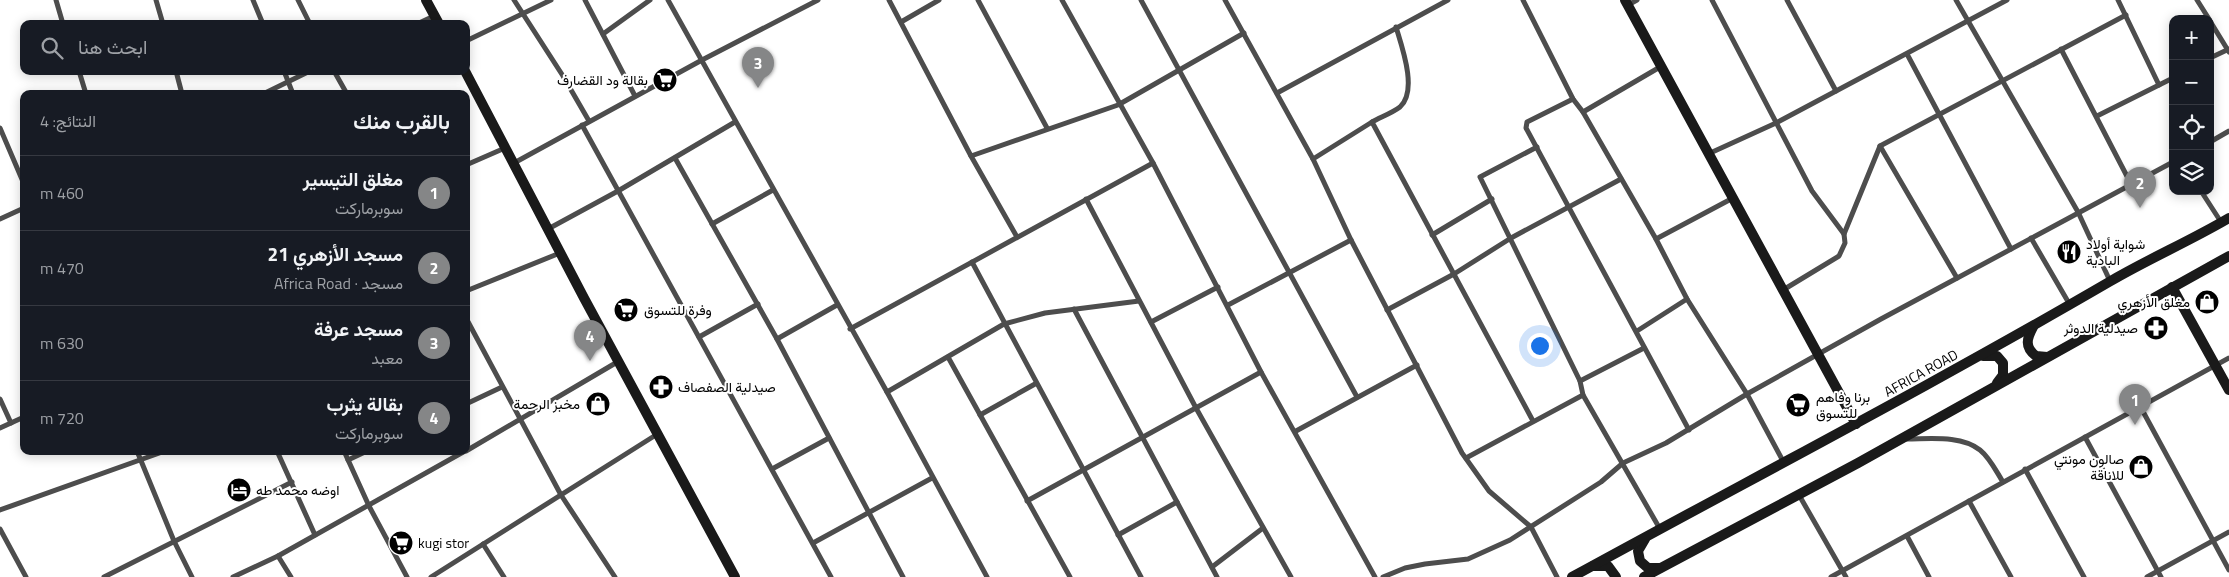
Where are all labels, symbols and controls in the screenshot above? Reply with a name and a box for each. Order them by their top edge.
map controls [2169,15,2214,195]
button: + [2169,15,2214,60]
search box [20,20,470,75]
text: ابحث هنا [78,32,147,61]
icon: search [38,34,66,62]
pin: 3 [742,47,774,88]
button: − [2169,60,2214,105]
supermarket icon: بقالة ود القضارف [652,67,678,93]
place label: بقالة ود القضارف [557,69,648,90]
text: بالقرب منك [353,105,450,137]
button: locate [2169,105,2214,150]
text: النتائج: 4 [40,109,96,133]
button: layers [2169,150,2214,195]
text: مغلق التيسير [303,164,403,193]
pin: 2 [2124,167,2156,208]
text: 460 m [40,181,84,205]
text: 1 [430,181,438,205]
text: سوبرماركت [335,196,403,220]
place label: شواية أولاد البادية [2086,233,2145,270]
text: مسجد الأزهري 21 [268,239,403,268]
restaurant icon: شواية أولاد البادية [2056,239,2082,265]
text: 470 m [40,256,84,280]
text: 2 [430,256,438,280]
text: مسجد · Africa Road [274,271,403,295]
shop icon: مغلق الأزهري [2194,289,2220,315]
place label: مغلق الأزهري [2117,291,2190,314]
supermarket icon: وفرة للتسوق [613,297,639,323]
place label: وفرة للتسوق [644,299,712,320]
text: مسجد عرفة [314,314,403,343]
pharmacy icon: صيدلية الدوثر [2143,315,2169,341]
place label: صيدلية الدوثر [2063,317,2138,338]
pin: 4 [574,320,606,361]
text: 630 m [40,331,84,355]
text: 3 [430,331,438,355]
your location [1527,333,1553,359]
street label: AFRICA ROAD [1880,344,1962,402]
text: معبد [371,346,403,370]
pharmacy icon: صيدلية الصفصاف [648,374,674,400]
place label: صيدلية الصفصاف [678,376,776,397]
pin: 1 [2119,384,2151,425]
place label: برنا وفاهم للتسوق [1816,386,1870,423]
text: بقالة يثرب [327,389,403,418]
shop icon: مخبز الرحمة [585,391,611,417]
supermarket icon: برنا وفاهم للتسوق [1785,392,1811,418]
place label: مخبز الرحمة [513,393,580,414]
text: 720 m [40,406,84,430]
text: 4 [430,406,438,430]
text: سوبرماركت [335,421,403,445]
place label: صالون مونتي للاناقة [2054,448,2124,485]
shop icon: صالون مونتي للاناقة [2128,454,2154,480]
hotel icon: اوضه محمد طه [226,477,252,503]
place label: اوضه محمد طه [256,479,339,500]
supermarket icon: kugi stor [388,530,414,556]
place label: kugi stor [418,532,469,553]

